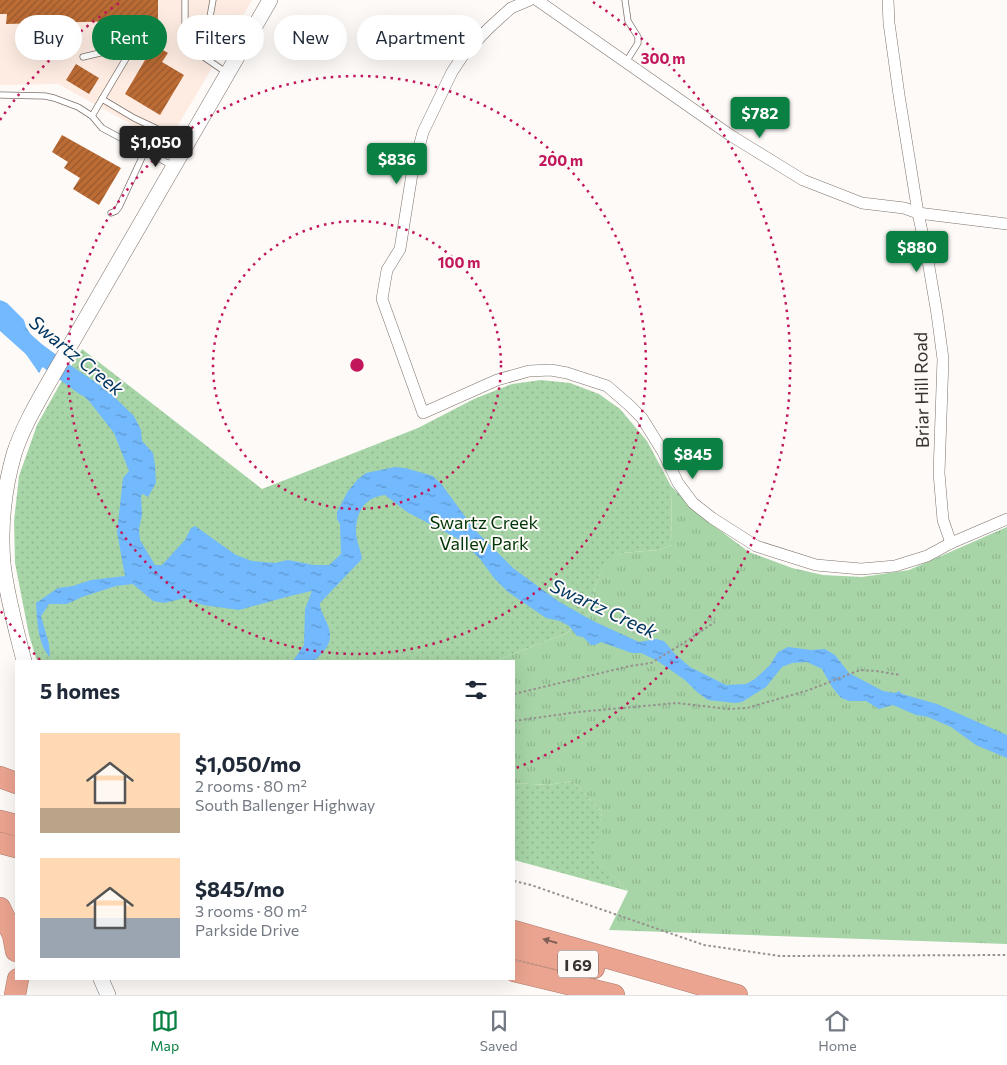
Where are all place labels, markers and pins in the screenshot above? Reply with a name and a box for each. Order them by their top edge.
pin: $782 [730,96,790,139]
pin: $1,050 [115,126,197,168]
pin: $836 [367,142,427,185]
pin: $880 [887,230,947,273]
centre of rings [348,356,366,374]
pin: $845 [663,438,723,480]

